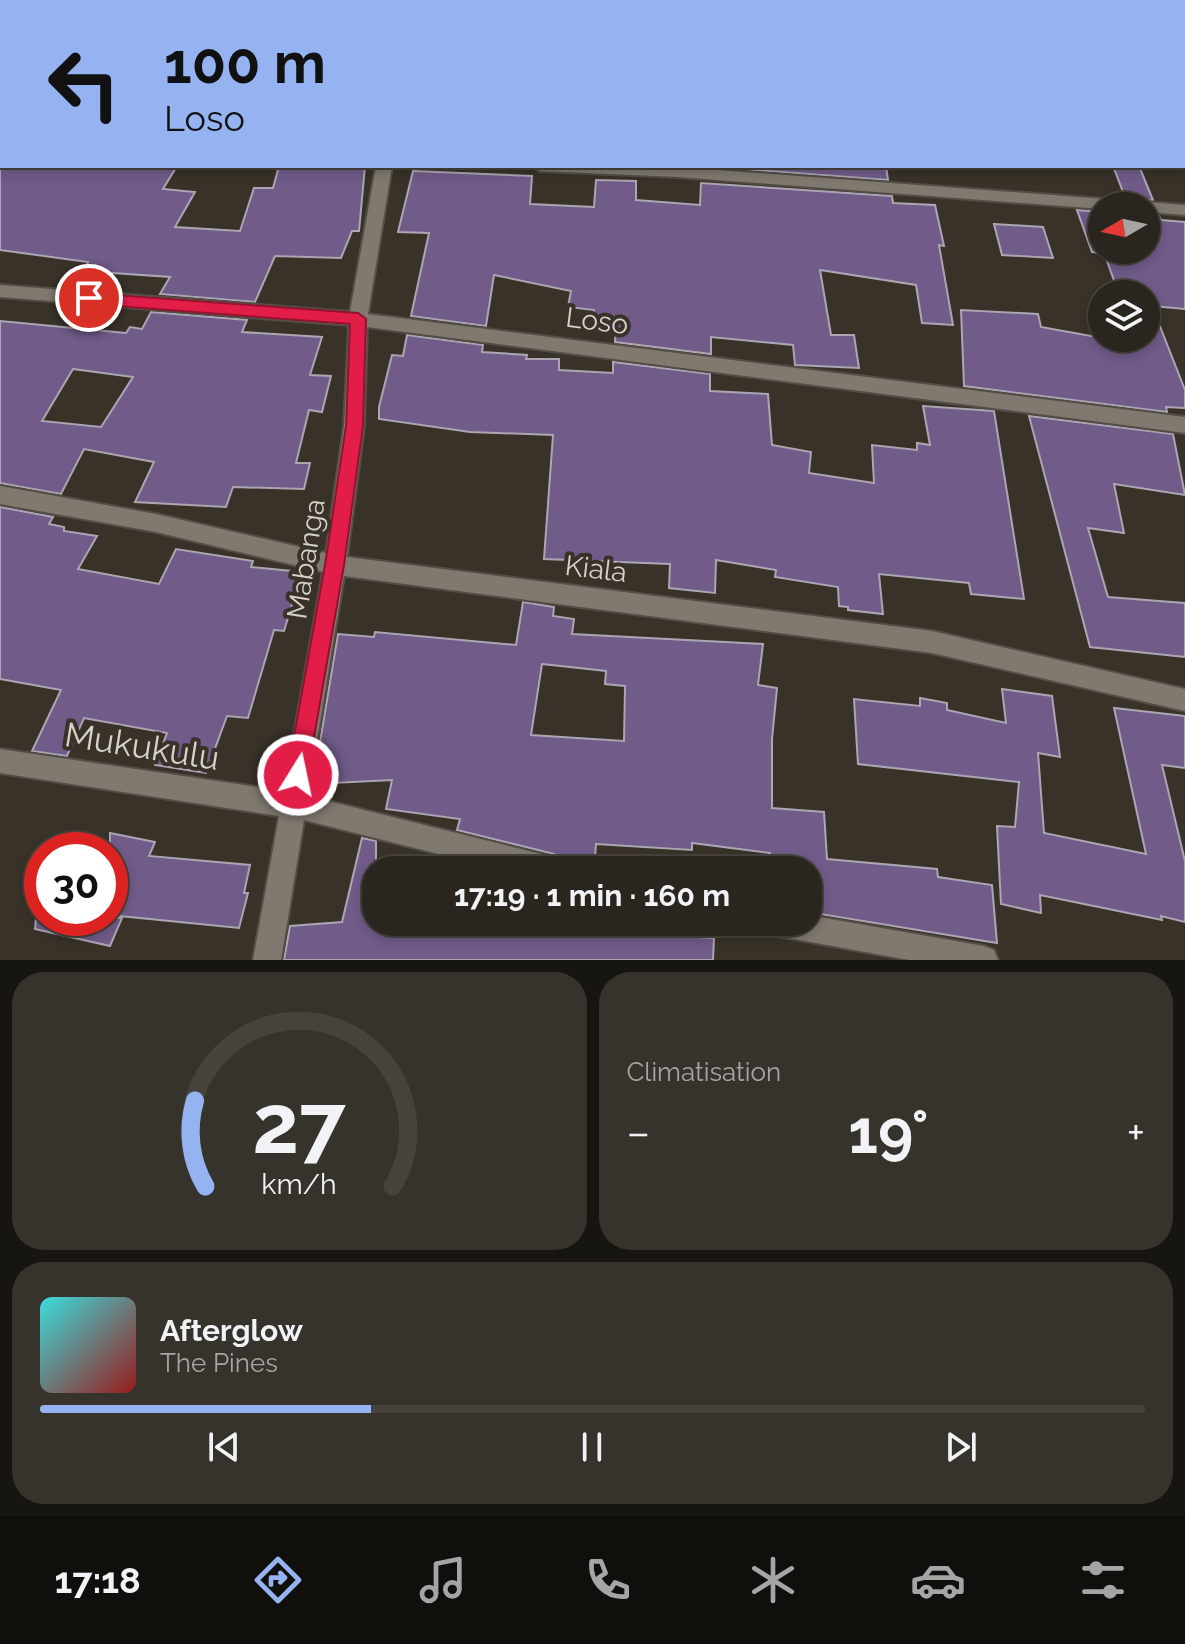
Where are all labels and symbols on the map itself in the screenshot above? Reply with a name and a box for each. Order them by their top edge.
north arrow [1088,192,1160,264]
pin [55,264,123,332]
street label: Loso [564,301,630,341]
street label: Mabanga [280,497,332,621]
street label: Kiala [563,549,629,589]
street label: Mukukulu [62,714,222,778]
position arrow [256,733,340,817]
speed limit sign: 30 [24,832,128,936]

